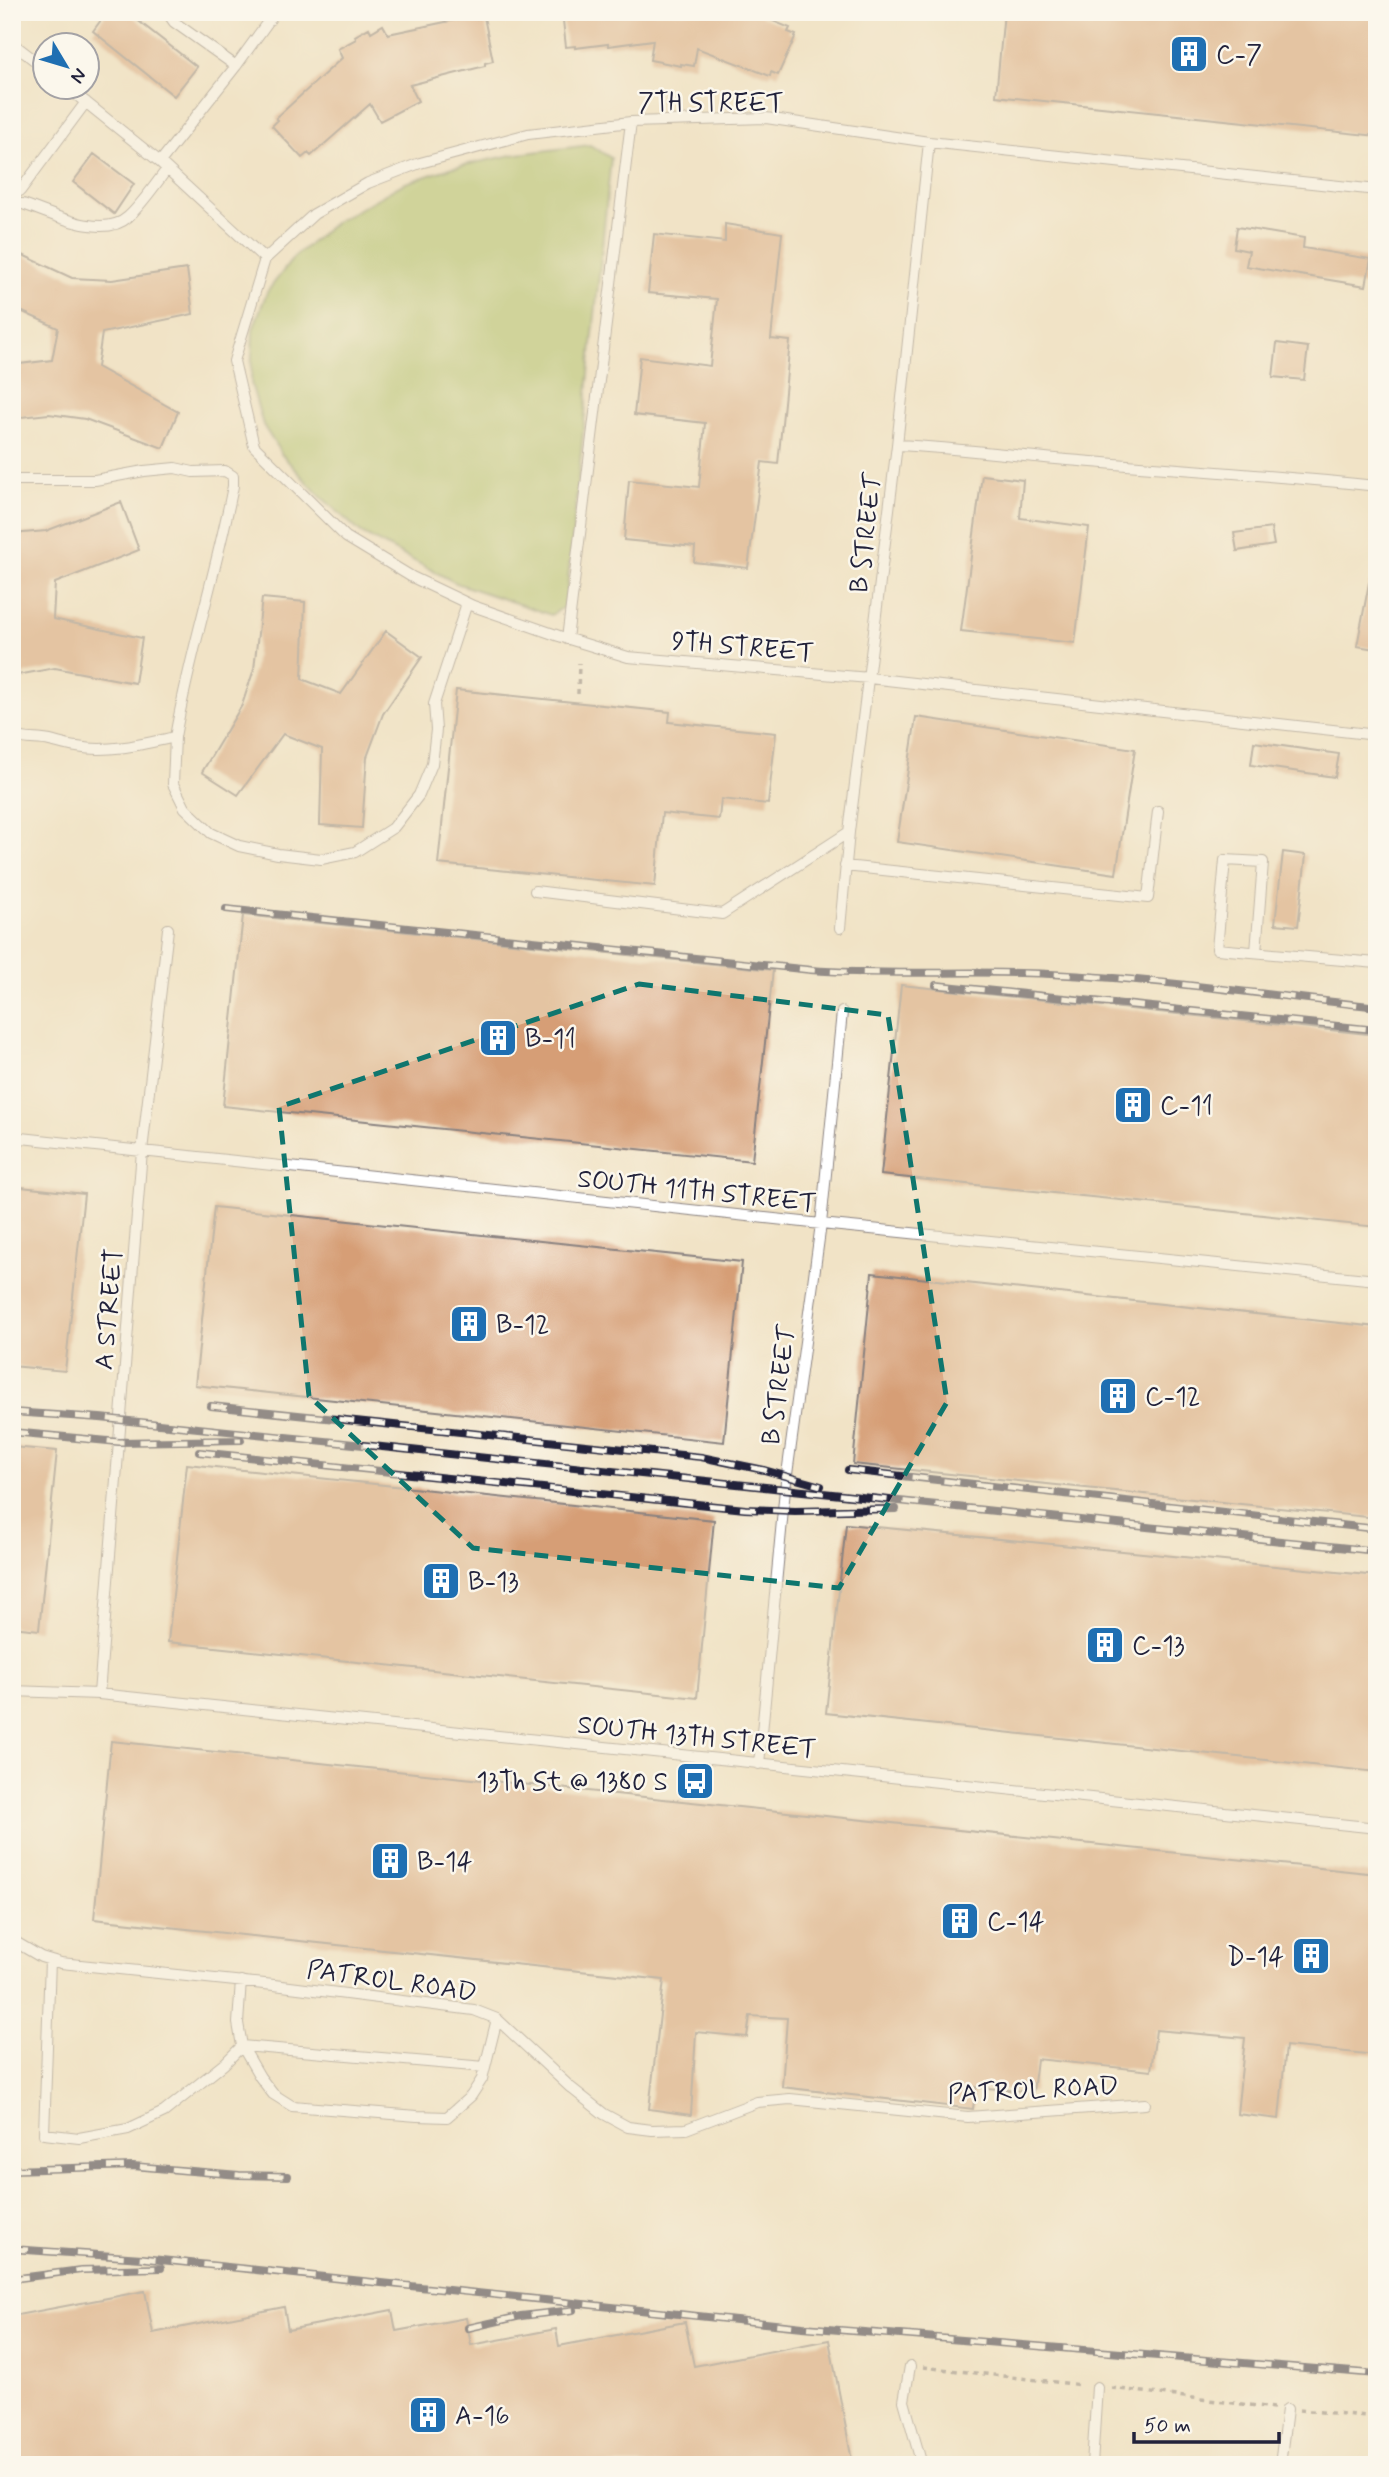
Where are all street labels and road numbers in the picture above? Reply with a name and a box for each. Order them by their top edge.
street label: 7TH STREET [638,87,784,121]
street label: B STREET [843,470,891,595]
street label: 9TH STREET [670,625,815,671]
street label: SOUTH 11TH STREET [576,1163,818,1221]
street label: A STREET [88,1247,132,1371]
street label: B STREET [755,1322,805,1447]
street label: SOUTH 13TH STREET [576,1709,818,1767]
street label: PATROL ROAD [305,1953,479,2011]
street label: PATROL ROAD [947,2070,1119,2112]

